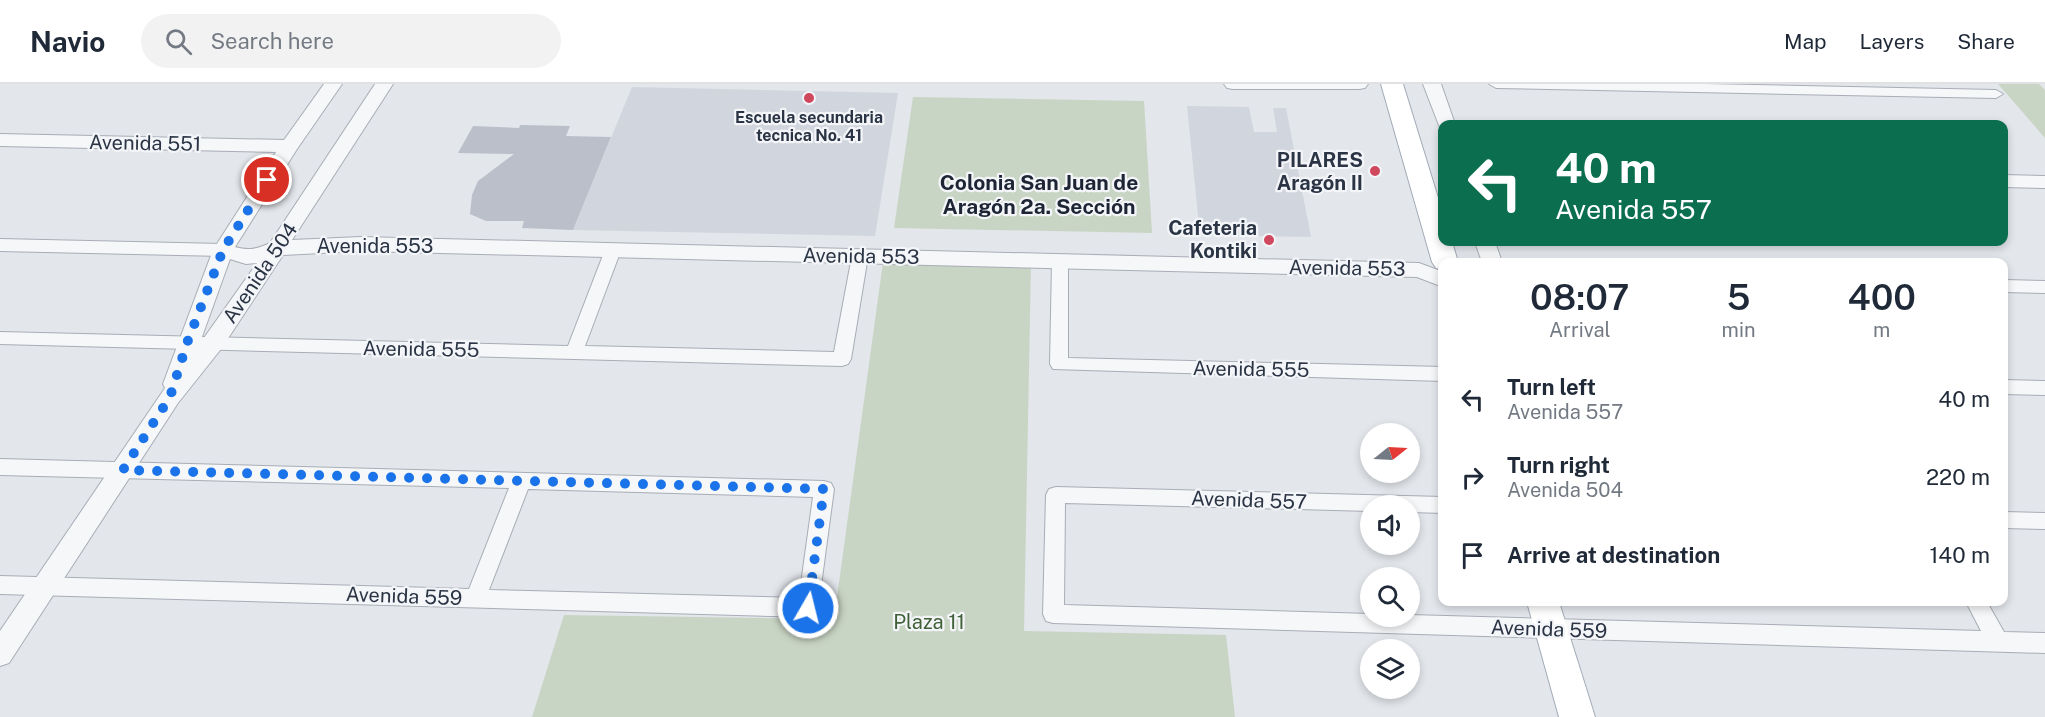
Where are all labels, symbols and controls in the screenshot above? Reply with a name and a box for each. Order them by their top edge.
search box [141,14,561,68]
text: Navio [30,25,105,58]
icon: search [162,25,195,58]
text: Search here [210,28,334,54]
text: Map [1784,29,1827,54]
text: Layers [1860,29,1924,54]
text: Share [1957,29,2015,54]
marker: Escuela secundaria tecnica No. 41 [802,91,816,105]
place label: Escuela secundaria tecnica No. 41 [735,108,883,145]
street label: Avenida 551 [89,130,201,156]
text: 40 m [1555,143,1657,192]
icon: left [1456,144,1534,222]
place label: PILARES Aragón II [1277,148,1363,195]
pin [241,154,292,205]
icon: arrive [250,163,283,196]
marker: PILARES Aragón II [1368,164,1382,178]
district label: Colonia San Juan de Aragón 2a. Sección [940,170,1138,219]
text: Avenida 557 [1555,193,1712,225]
place label: Cafeteria Kontiki [1168,216,1257,263]
street label: Avenida 504 [218,218,302,328]
marker: Cafeteria Kontiki [1262,233,1276,247]
street label: Avenida 553 [317,234,433,258]
street label: Avenida 553 [802,243,920,269]
street label: Avenida 553 [1288,255,1406,281]
text: 08:07 [1530,276,1630,318]
text: 5 [1727,276,1750,318]
text: 400 [1848,276,1916,318]
text: Arrival [1549,318,1611,342]
text: min [1722,318,1756,342]
text: m [1873,318,1890,342]
street label: Avenida 555 [362,336,480,362]
street label: Avenida 555 [1192,356,1310,382]
text: Turn left [1507,374,1596,400]
icon: left [1456,383,1489,416]
text: 40 m [1938,386,1990,412]
text: Avenida 557 [1507,400,1623,424]
north arrow [1360,423,1420,483]
map controls [1360,423,1420,699]
text: Turn right [1507,452,1610,478]
icon: right [1456,461,1489,494]
text: 220 m [1926,464,1990,490]
text: Avenida 504 [1507,478,1623,502]
street label: Avenida 557 [1191,486,1307,514]
button: sound [1360,495,1420,555]
icon: arrive [1456,539,1489,572]
text: Arrive at destination [1507,542,1720,568]
text: 140 m [1929,542,1990,568]
button: search [1360,567,1420,627]
position arrow [776,576,840,640]
street label: Avenida 559 [345,582,463,610]
park label: Plaza 11 [893,610,965,634]
street label: Avenida 559 [1490,615,1608,643]
button: layers [1360,639,1420,699]

